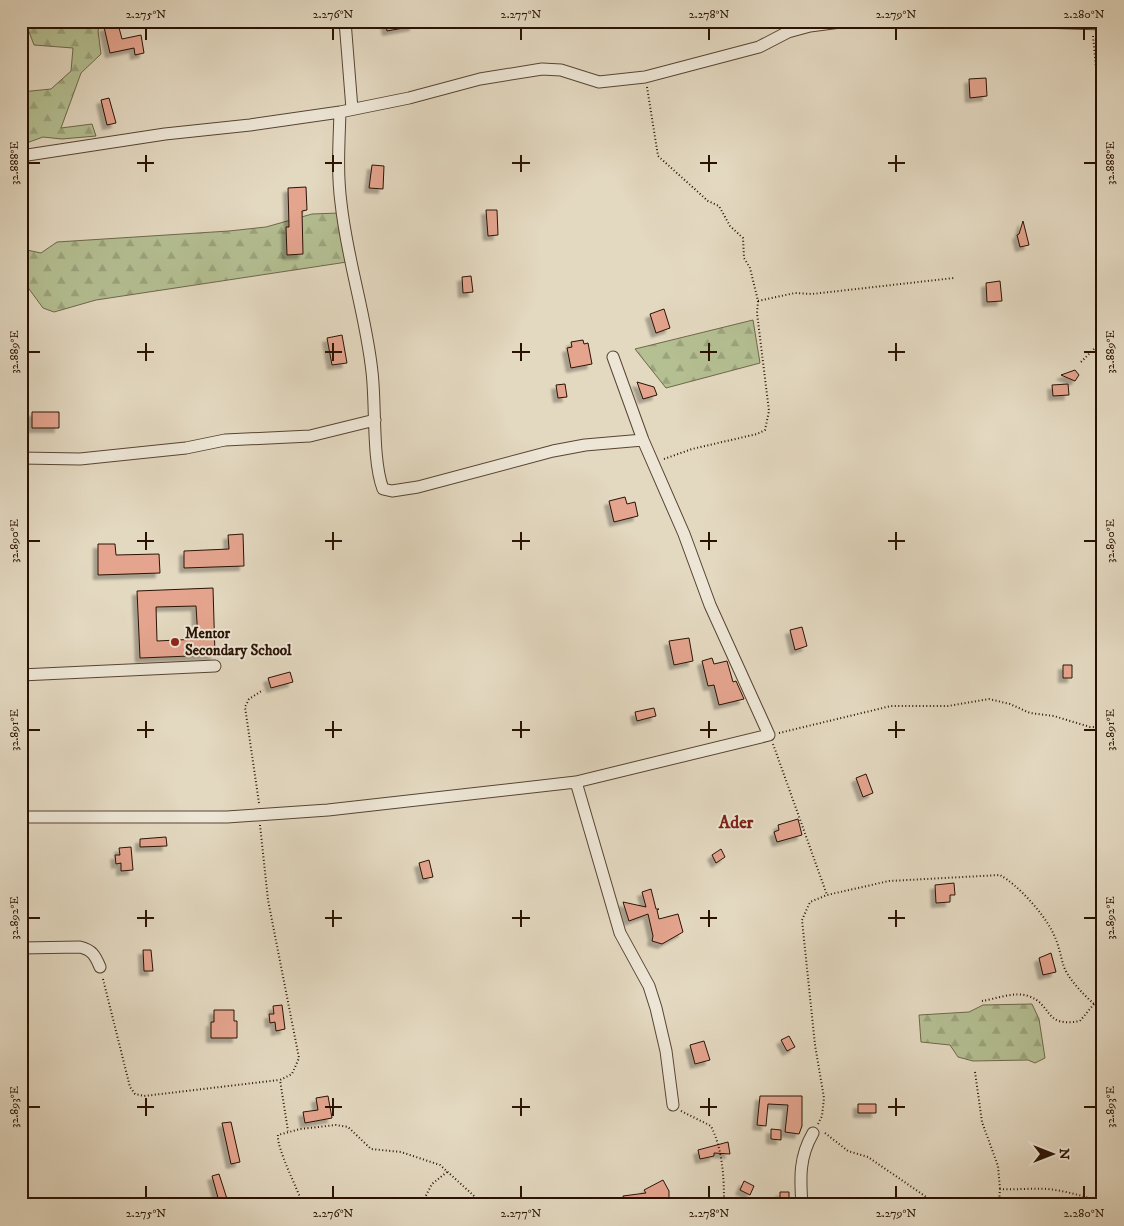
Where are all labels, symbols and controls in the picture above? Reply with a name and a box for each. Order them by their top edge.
text: 2.275°N [126,7,166,22]
text: 2.276°N [313,7,354,22]
text: 2.277°N [501,7,542,22]
text: 2.278°N [689,7,729,22]
text: 2.279°N [876,7,916,22]
text: 2.280°N [1064,7,1105,22]
text: 32.888°E [7,141,22,185]
text: 32.888°E [1103,141,1118,185]
text: 32.889°E [7,330,22,374]
text: 32.889°E [1103,330,1118,374]
text: 32.890°E [7,518,22,563]
text: 32.890°E [1103,518,1118,563]
place label: Mentor Secondary School [185,624,292,660]
marker: Mentor Secondary School [169,636,181,648]
text: 32.891°E [7,708,22,751]
text: 32.891°E [1103,708,1118,751]
district label: Ader [718,812,754,834]
text: 32.892°E [7,896,22,940]
text: 32.892°E [1103,896,1118,940]
text: 32.893°E [7,1085,22,1128]
text: 32.893°E [1103,1085,1118,1128]
north arrow [1026,1128,1076,1178]
text: N [1055,1148,1073,1160]
text: 2.275°N [126,1206,166,1221]
text: 2.276°N [313,1206,354,1221]
text: 2.277°N [501,1206,542,1221]
text: 2.278°N [689,1206,729,1221]
text: 2.279°N [876,1206,916,1221]
text: 2.280°N [1064,1206,1105,1221]

